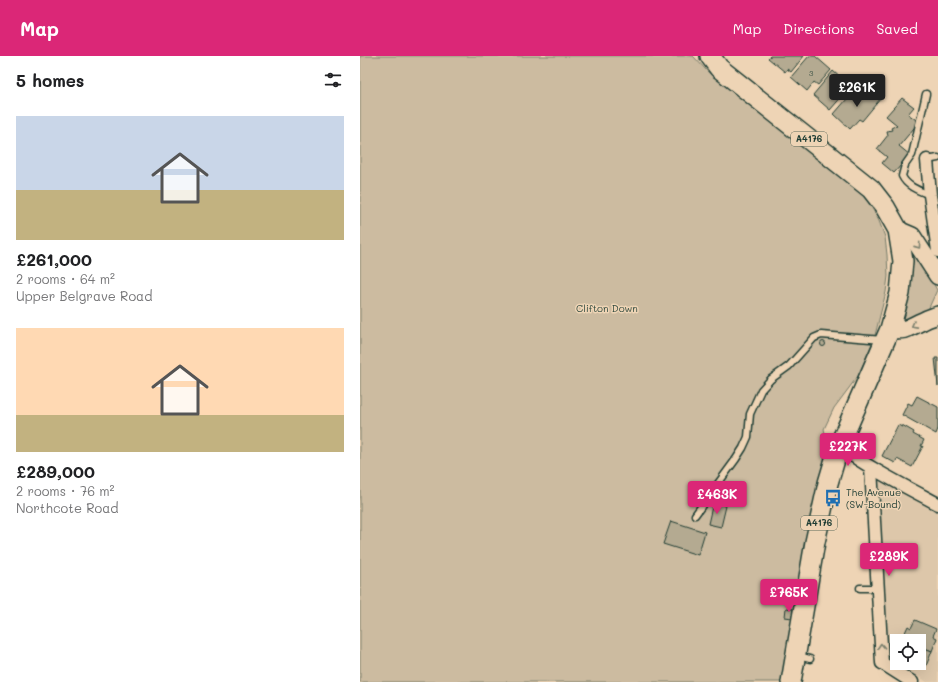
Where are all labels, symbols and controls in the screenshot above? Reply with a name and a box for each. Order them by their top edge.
text: Map [20,16,59,41]
text: Map [733,19,761,38]
text: Directions [783,19,854,38]
text: Saved [876,19,918,38]
house number: 3 [809,68,814,78]
text: 5 homes [16,69,84,91]
icon: filters [322,69,344,91]
pin: £261K [829,74,885,108]
text: £261K [838,78,876,95]
road number: A4176 [791,132,827,146]
icon: home [144,142,216,214]
one-way arrow [913,241,920,248]
text: £261,000 [16,248,92,270]
text: 2 rooms · 64 m² [16,270,115,287]
text: Upper Belgrave Road [16,287,152,304]
park label: Clifton Down [576,301,638,315]
one-way arrow [911,321,918,328]
icon: home [144,354,216,426]
pin: £227K [820,433,876,467]
text: £227K [829,437,867,454]
text: £289,000 [16,460,95,482]
pin: £463K [689,481,745,515]
text: 2 rooms · 76 m² [16,482,115,499]
text: £463K [697,485,737,502]
place label: The Avenue (SW-Bound) [846,485,901,511]
bus stop icon: The Avenue (SW-Bound) [823,488,843,508]
text: Northcote Road [16,499,119,516]
road number: A4176 [801,516,837,530]
pin: £289K [861,543,917,577]
text: £289K [869,547,909,564]
pin: £765K [761,579,817,613]
text: £765K [769,583,809,600]
map controls [890,634,926,670]
button: locate [890,634,926,670]
one-way arrow [876,643,885,649]

